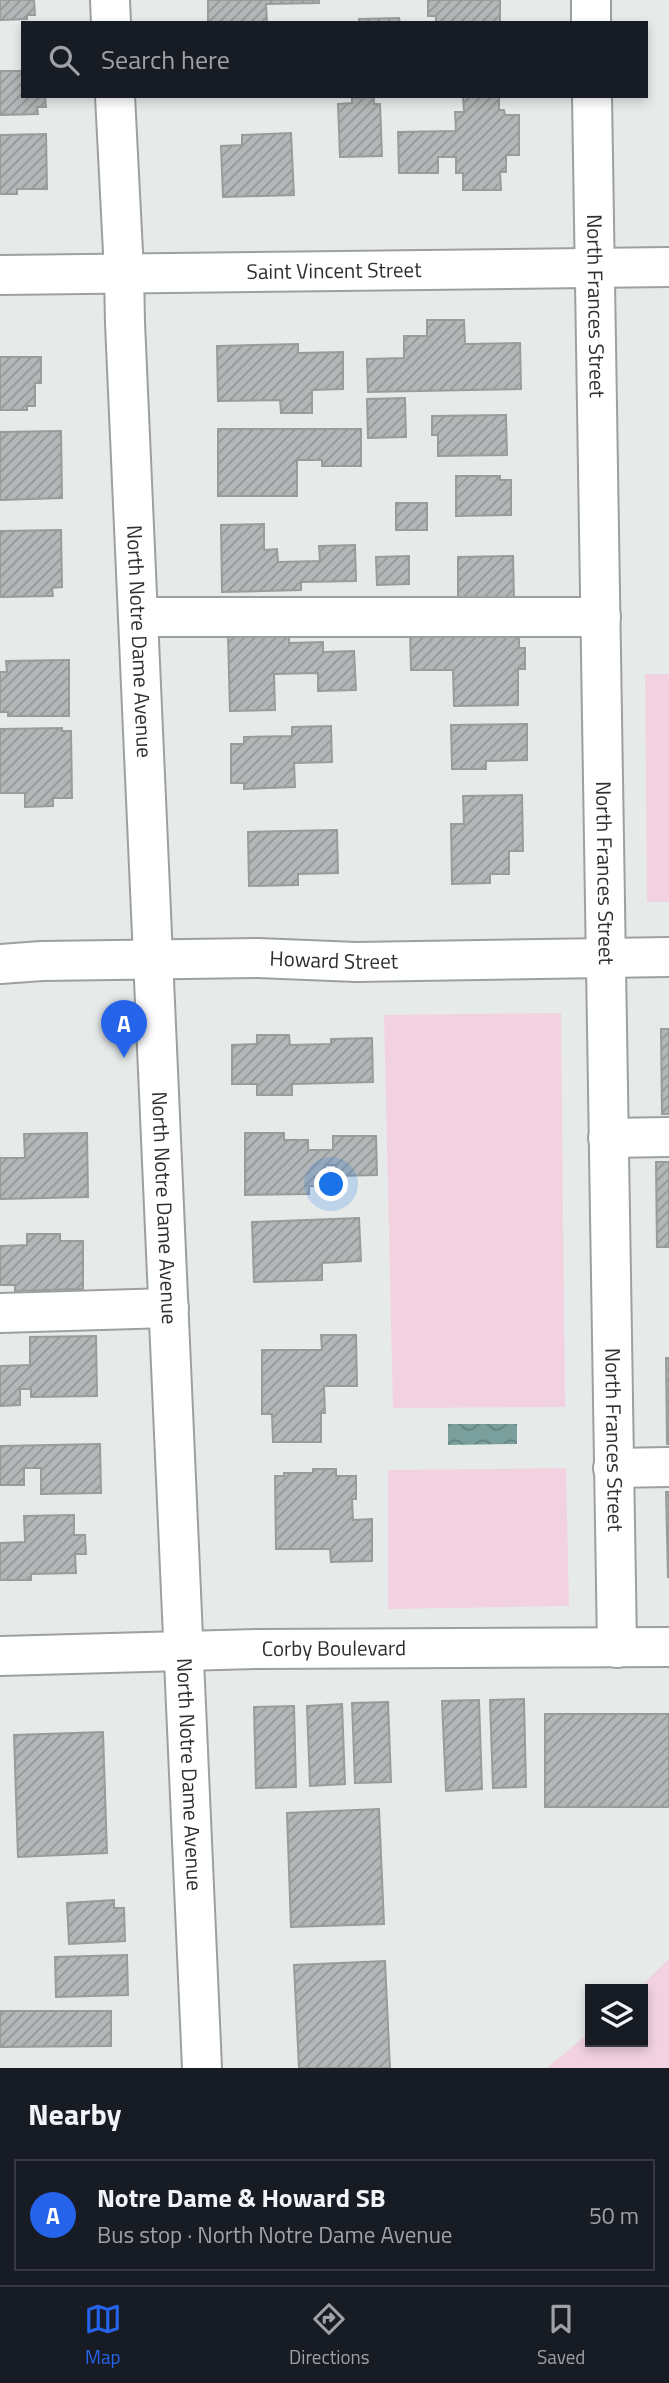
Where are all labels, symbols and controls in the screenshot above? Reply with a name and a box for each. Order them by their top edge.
search box [21,21,648,98]
text: Search here [101,40,230,79]
icon: search [45,41,83,79]
street label: North Frances Street [579,214,614,399]
street label: Saint Vincent Street [246,253,422,287]
street label: North Notre Dame Avenue [119,524,161,759]
street label: North Frances Street [588,781,623,966]
street label: Howard Street [269,941,399,977]
pin: A [101,1000,147,1058]
street label: North Notre Dame Avenue [144,1091,186,1325]
your location [314,1167,348,1201]
street label: North Frances Street [597,1348,632,1533]
street label: Corby Boulevard [262,1631,406,1664]
street label: North Notre Dame Avenue [169,1657,211,1891]
map controls [585,1984,648,2047]
button: layers [585,1984,648,2047]
text: Nearby [28,2091,121,2137]
text: Notre Dame & Howard SB [97,2178,386,2217]
text: A [46,2198,60,2233]
text: 50 m [589,2198,639,2233]
text: Bus stop · North Notre Dame Avenue [97,2217,452,2252]
tab: Map [84,2300,122,2371]
tab: Directions [289,2300,370,2371]
tab: Saved [537,2300,585,2371]

